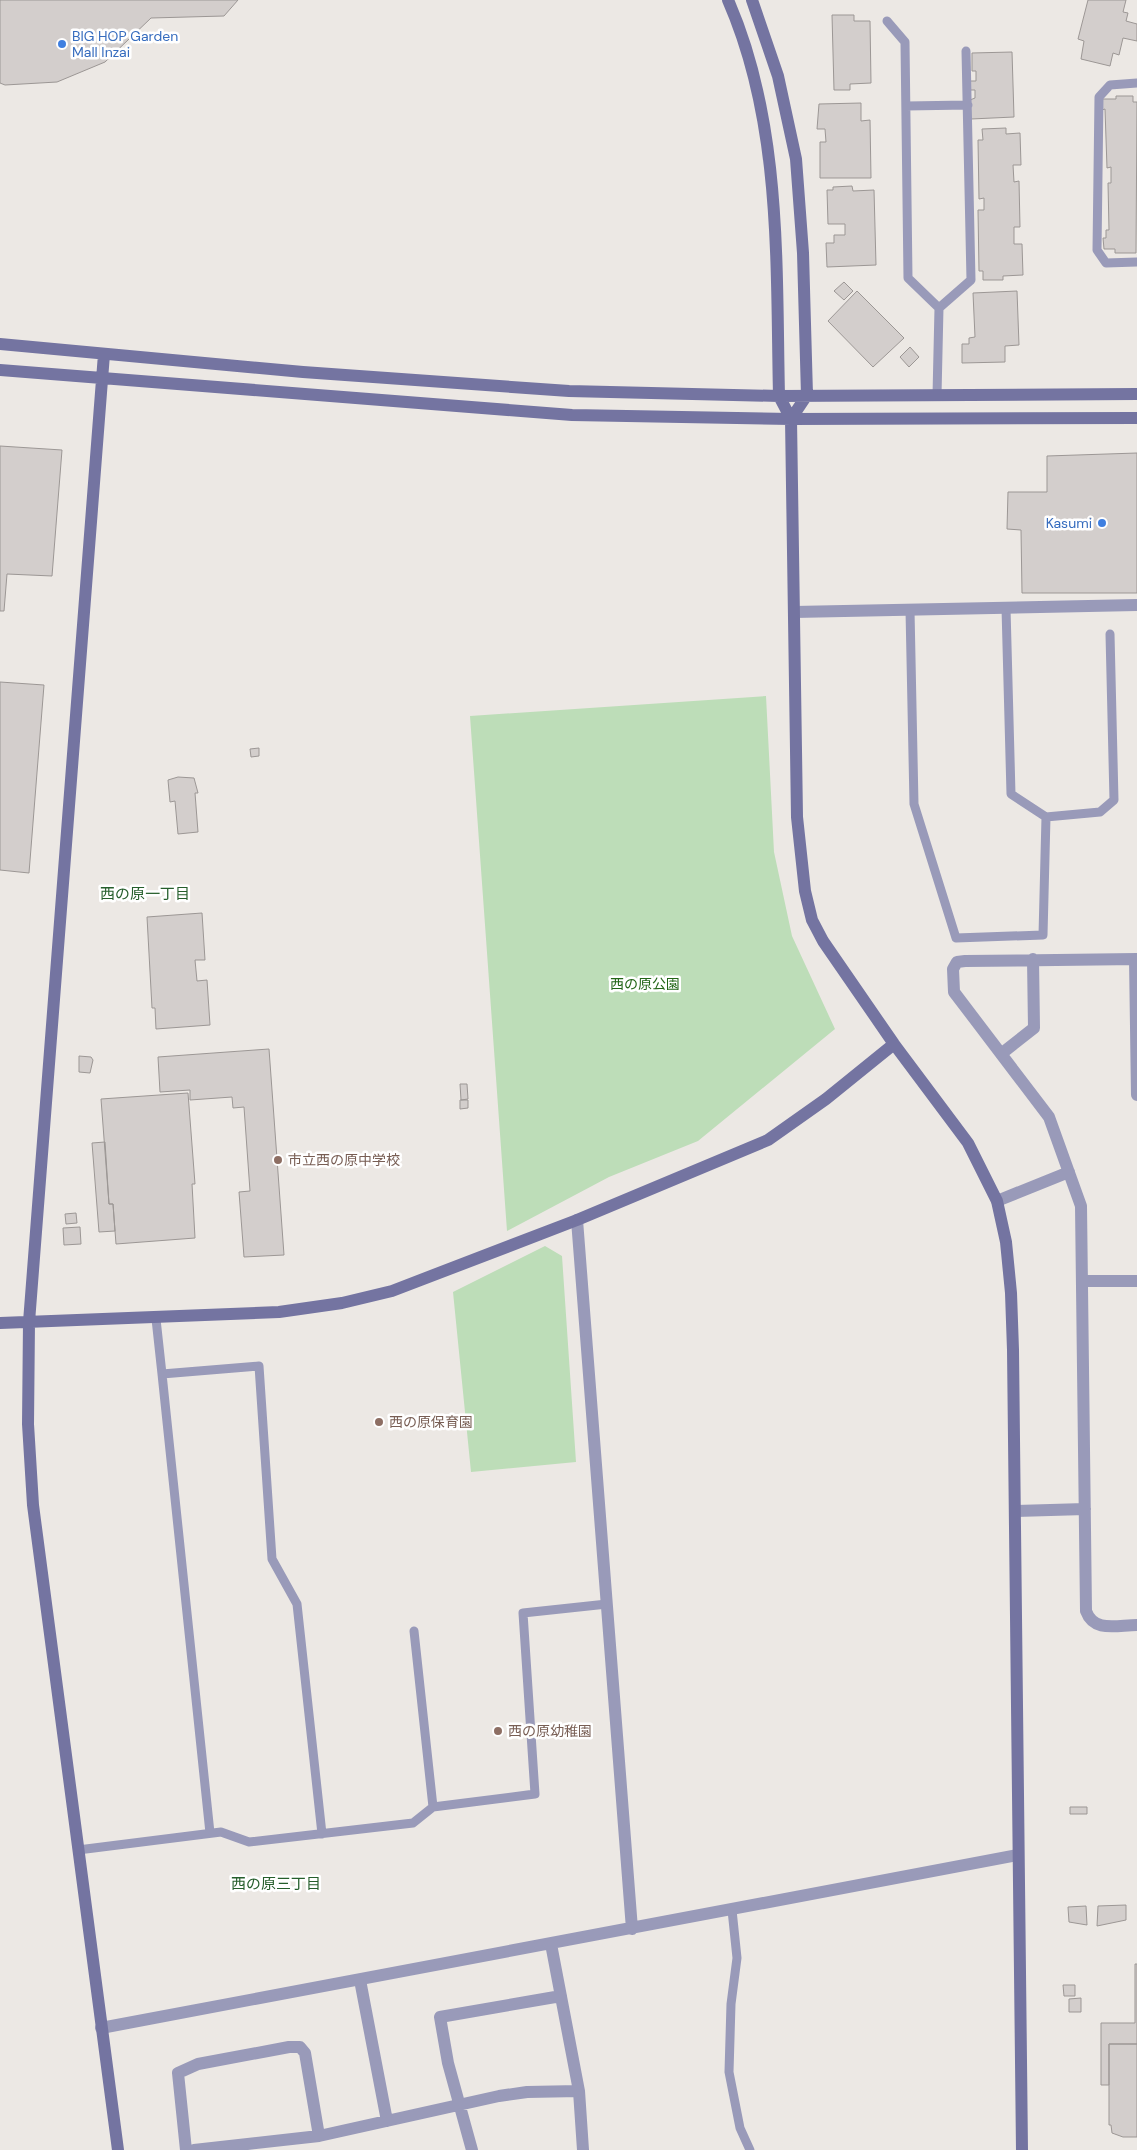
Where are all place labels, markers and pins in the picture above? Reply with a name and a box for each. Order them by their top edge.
place label: BIG HOP Garden Mall Inzai [72,27,178,61]
marker: BIG HOP Garden Mall Inzai [56,38,68,50]
place label: Kasumi [1046,514,1092,532]
marker: Kasumi [1096,517,1108,529]
place label: 市立西の原中学校 [288,1151,400,1169]
marker: 市立西の原中学校 [272,1154,284,1166]
place label: 西の原保育園 [389,1413,473,1431]
marker: 西の原保育園 [373,1416,385,1428]
place label: 西の原幼稚園 [508,1722,592,1740]
marker: 西の原幼稚園 [492,1725,504,1737]

